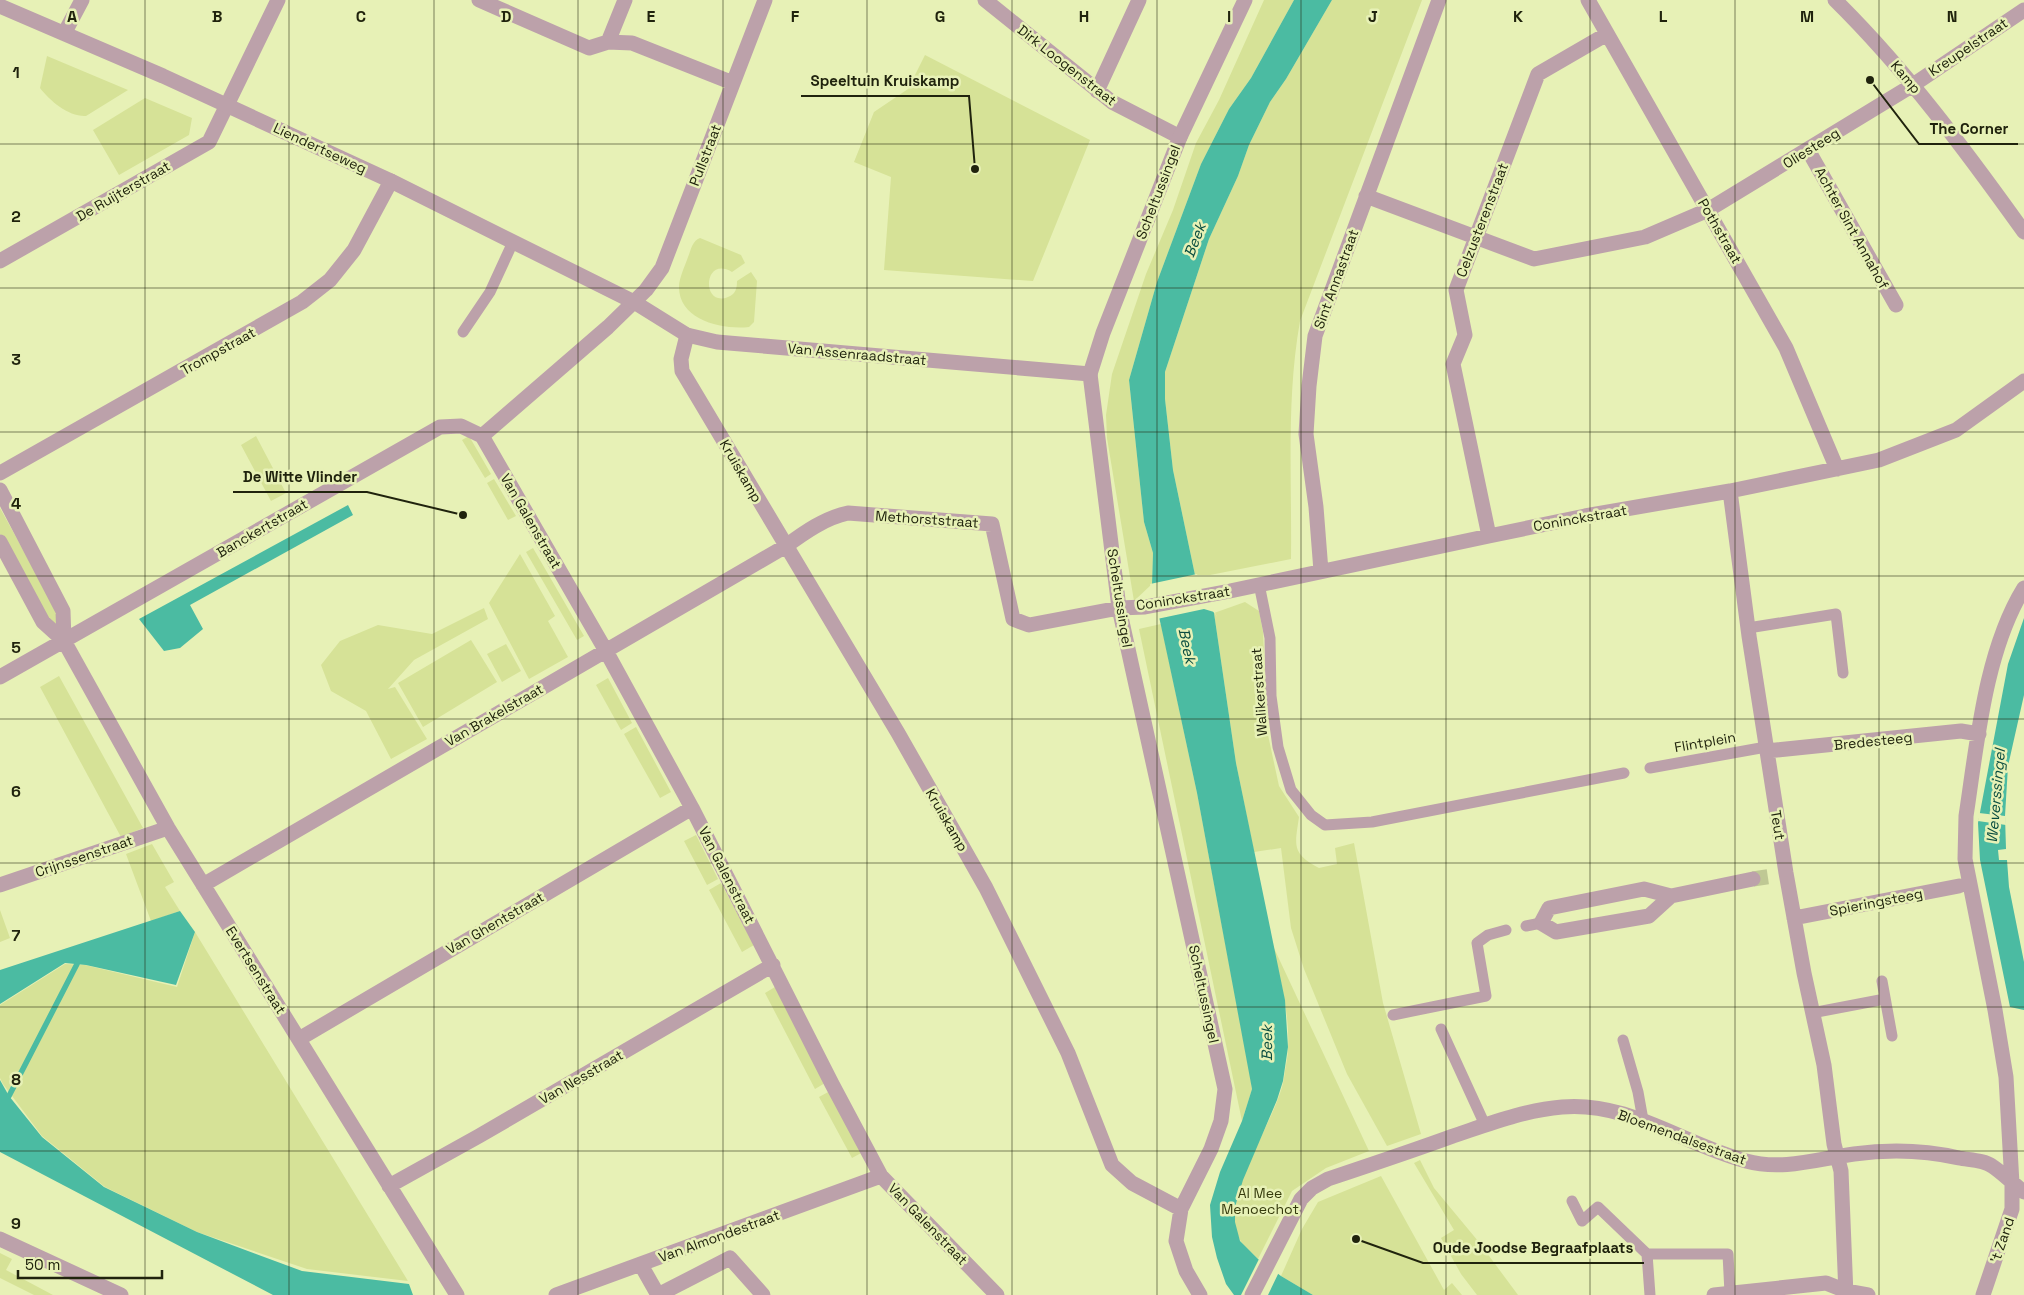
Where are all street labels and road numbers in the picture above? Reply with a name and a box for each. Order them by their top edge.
street label: Kreupelstraat [1925,14,2011,80]
street label: Dirk Loogenstraat [1014,21,1120,109]
street label: Kamp [1887,57,1925,97]
street label: Liendertseweg [270,119,370,177]
street label: Pullstraat [685,122,725,188]
street label: Oliesteeg [1779,124,1843,172]
street label: Scheltussingel [1132,142,1184,242]
street label: De Ruijterstraat [73,157,173,225]
street label: Celzusterenstraat [1452,160,1512,280]
street label: Achter Sint Annahof [1811,164,1893,292]
street label: Pothstraat [1694,195,1746,267]
street label: Sint Annastraat [1310,227,1362,331]
street label: Trompstraat [177,323,259,379]
street label: Van Assenraadstraat [787,339,927,369]
street label: Kruiskamp [716,436,766,506]
street label: Van Galenstraat [497,470,565,572]
street label: Banckertstraat [213,495,311,561]
street label: Coninckstraat [1532,501,1628,535]
street label: Methorststraat [875,506,979,532]
street label: Scheltussingel [1103,547,1137,649]
street label: Coninckstraat [1135,582,1231,614]
street label: Walikerstraat [1247,647,1271,737]
street label: Van Brakelstraat [442,680,546,750]
street label: Flintplein [1673,728,1737,756]
street label: Bredesteeg [1833,728,1913,754]
street label: Kruiskamp [922,785,972,855]
street label: Teut [1767,809,1789,841]
street label: Van Galenstraat [695,823,759,927]
street label: Crijnssenstraat [33,831,135,881]
street label: Spieringsteeg [1828,884,1924,920]
street label: Van Ghentstraat [443,888,547,958]
street label: Evertsenstraat [222,923,290,1017]
street label: Scheltussingel [1185,943,1223,1045]
street label: Van Nesstraat [536,1046,626,1108]
street label: Bloemendalsestraat [1615,1105,1749,1169]
street label: Van Galenstraat [884,1179,972,1269]
street label: Van Almondestraat [656,1206,782,1266]
street label: 't Zand [1986,1215,2018,1265]

